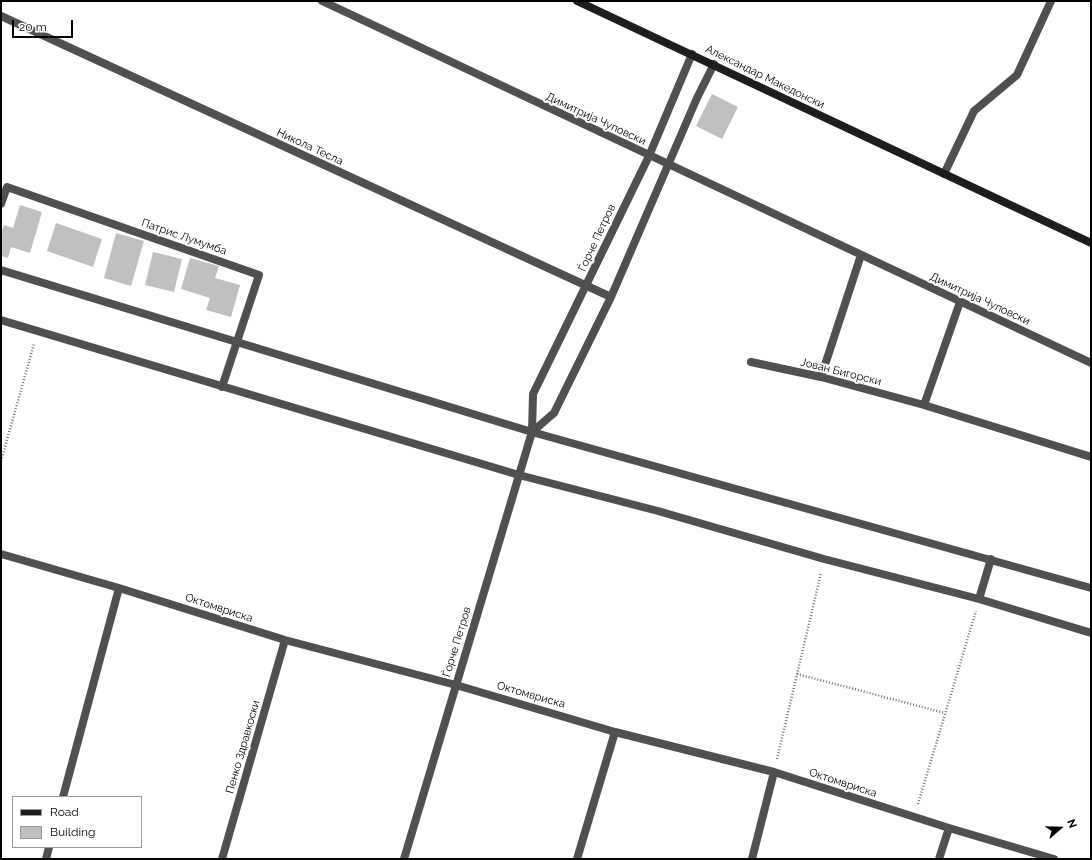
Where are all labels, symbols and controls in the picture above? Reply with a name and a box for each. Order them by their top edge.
scale bar [14,12,75,38]
text: 20 m [19,20,47,34]
street label: Александар Македонски [703,42,827,112]
street label: Димитрија Чуповски [544,90,648,148]
street label: Никола Тесла [275,126,345,168]
street label: Ѓорче Петров [576,202,618,274]
street label: Патрис Лумумба [140,216,228,258]
street label: Димитрија Чуповски [928,270,1032,328]
street label: Јован Бигорски [799,356,883,388]
street label: Октомвриска [183,591,255,625]
street label: Ѓорче Петров [440,605,474,679]
street label: Октомвриска [495,679,567,711]
street label: Пенко Здравкоски [223,699,263,795]
street label: Октомвриска [807,766,879,800]
legend [12,796,142,848]
text: Road [50,805,79,819]
north arrow [1040,808,1080,848]
text: N [1064,818,1079,830]
text: Building [50,825,96,839]

